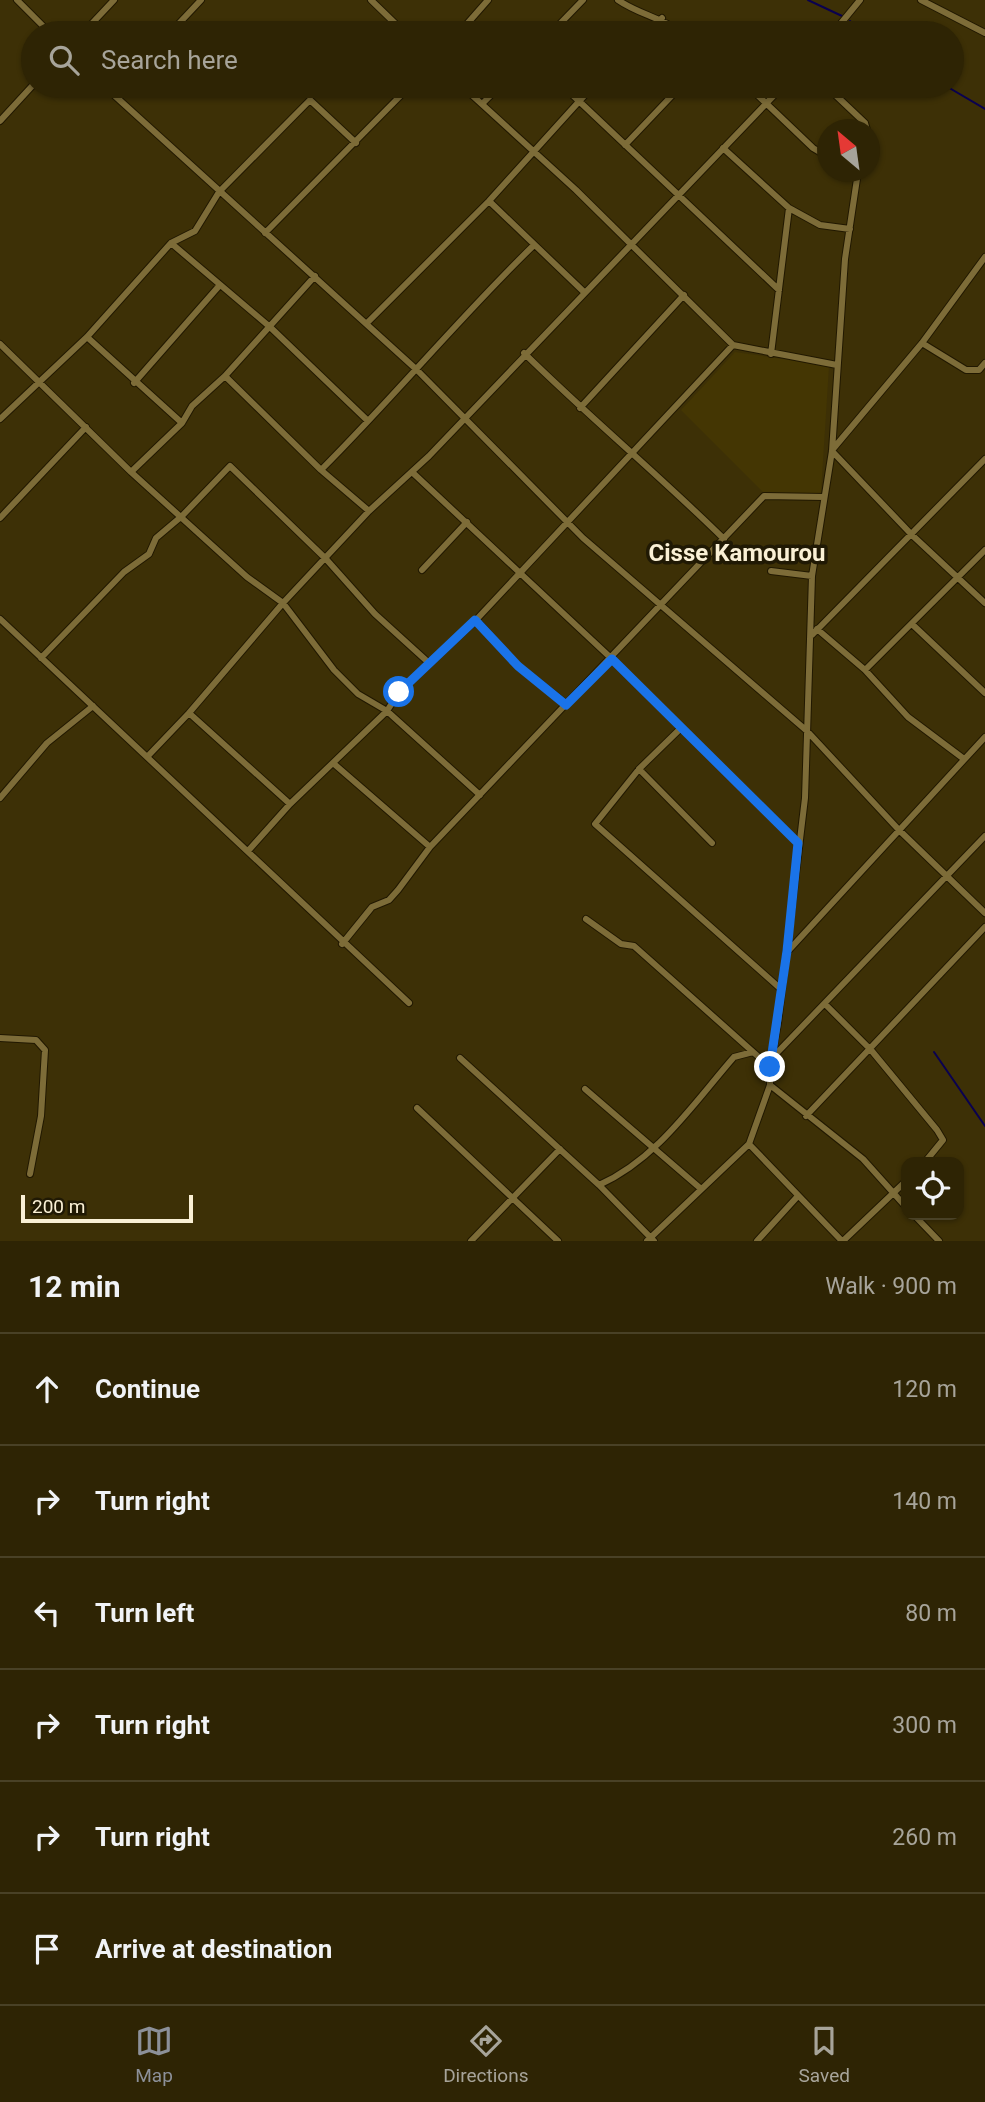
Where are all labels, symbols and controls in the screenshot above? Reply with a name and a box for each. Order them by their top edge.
search box [21,21,964,98]
icon: search [45,41,83,79]
text: Search here [101,45,238,75]
north arrow [817,119,880,182]
district label: Cisse Kamourou [649,539,825,567]
route start [383,676,414,707]
route end [754,1051,785,1082]
map controls [901,1157,964,1220]
button: locate [901,1157,964,1220]
scale bar [21,1192,192,1224]
text: 200 m [32,1195,85,1218]
text: 12 min [28,1269,121,1304]
text: Walk · 900 m [825,1273,957,1300]
icon: ahead [28,1370,66,1408]
text: Continue [95,1374,200,1404]
text: 120 m [892,1376,957,1403]
icon: right [28,1482,66,1520]
text: Turn right [95,1486,210,1516]
text: 140 m [892,1488,957,1515]
icon: left [28,1594,66,1632]
text: Turn left [95,1598,194,1628]
text: 80 m [905,1600,957,1627]
icon: right [28,1706,66,1744]
text: Turn right [95,1710,210,1740]
text: 300 m [892,1712,957,1739]
icon: right [28,1818,66,1856]
text: Turn right [95,1822,210,1852]
text: 260 m [892,1824,957,1851]
icon: arrive [28,1930,66,1968]
text: Arrive at destination [95,1934,332,1964]
tab: Map [135,2022,173,2087]
tab: Directions [443,2022,528,2087]
tab: Saved [799,2022,850,2087]

